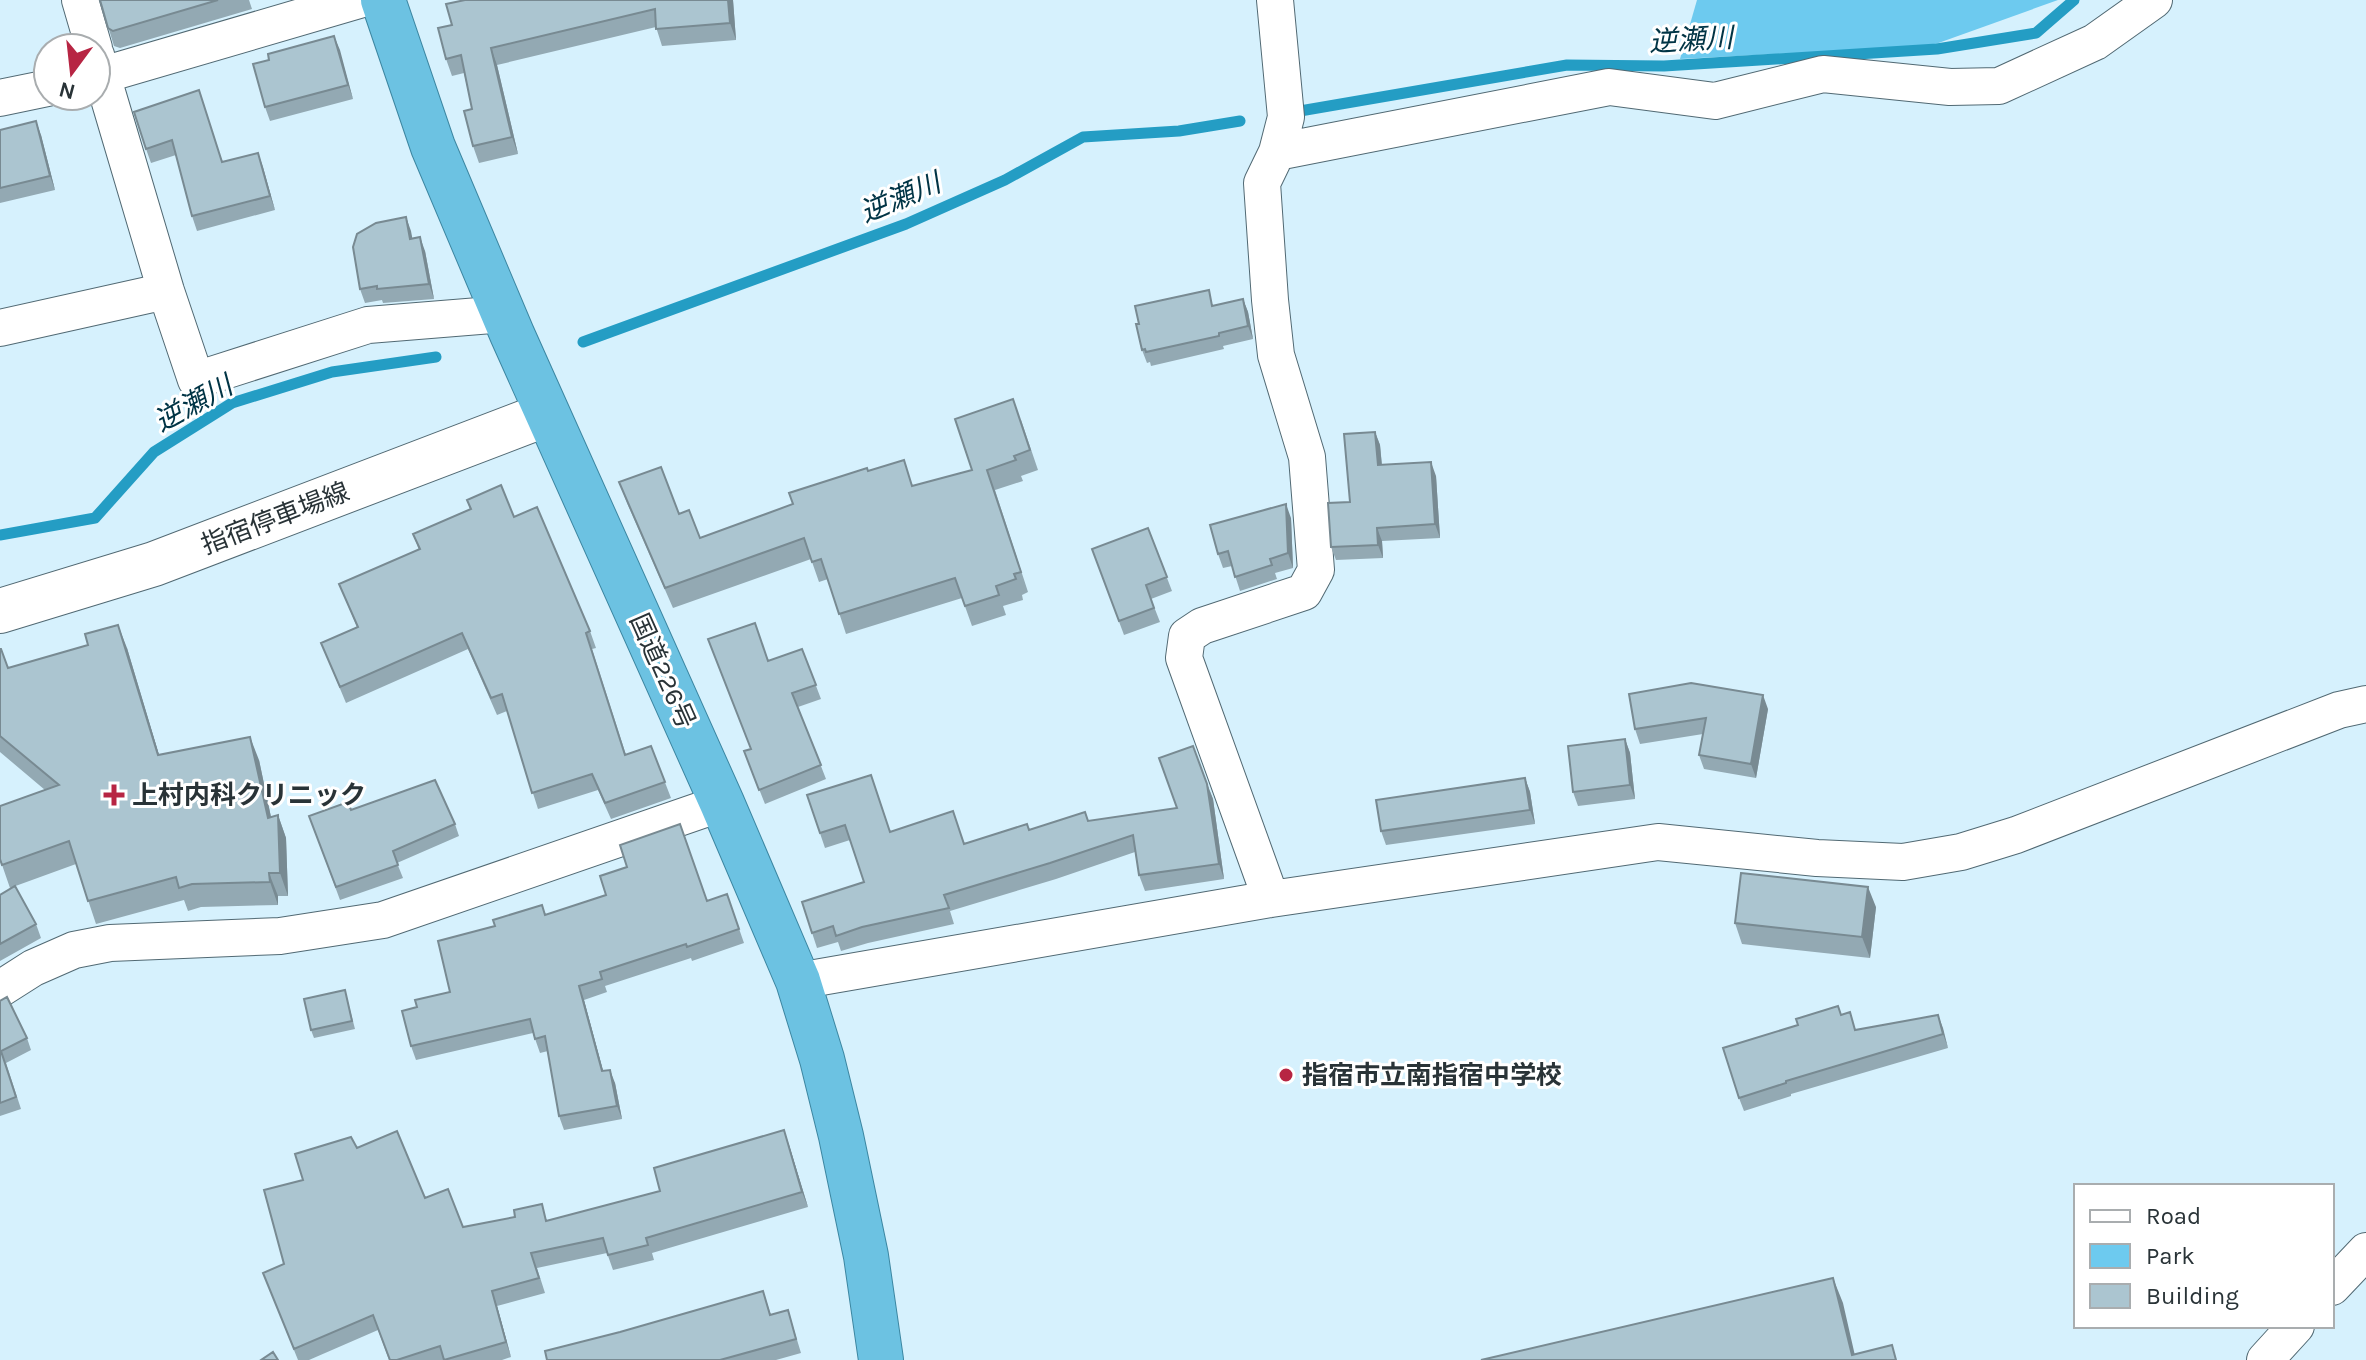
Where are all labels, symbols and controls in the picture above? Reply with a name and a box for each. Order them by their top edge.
water label: 逆瀬川 [1648,21,1737,58]
north arrow [32,32,112,112]
text: N [56,76,78,105]
water label: 逆瀬川 [855,165,948,229]
water label: 逆瀬川 [149,367,241,438]
street label: 指宿停車場線 [197,476,354,561]
street label: 国道226号 [623,609,702,734]
place label: 上村内科クリニック [132,780,366,811]
marker: 上村内科クリニック [103,784,125,806]
place label: 指宿市立南指宿中学校 [1302,1060,1562,1091]
marker: 指宿市立南指宿中学校 [1277,1066,1295,1084]
legend [2074,1184,2334,1328]
text: Road [2146,1202,2201,1230]
text: Park [2146,1242,2195,1270]
text: Building [2146,1282,2239,1310]

